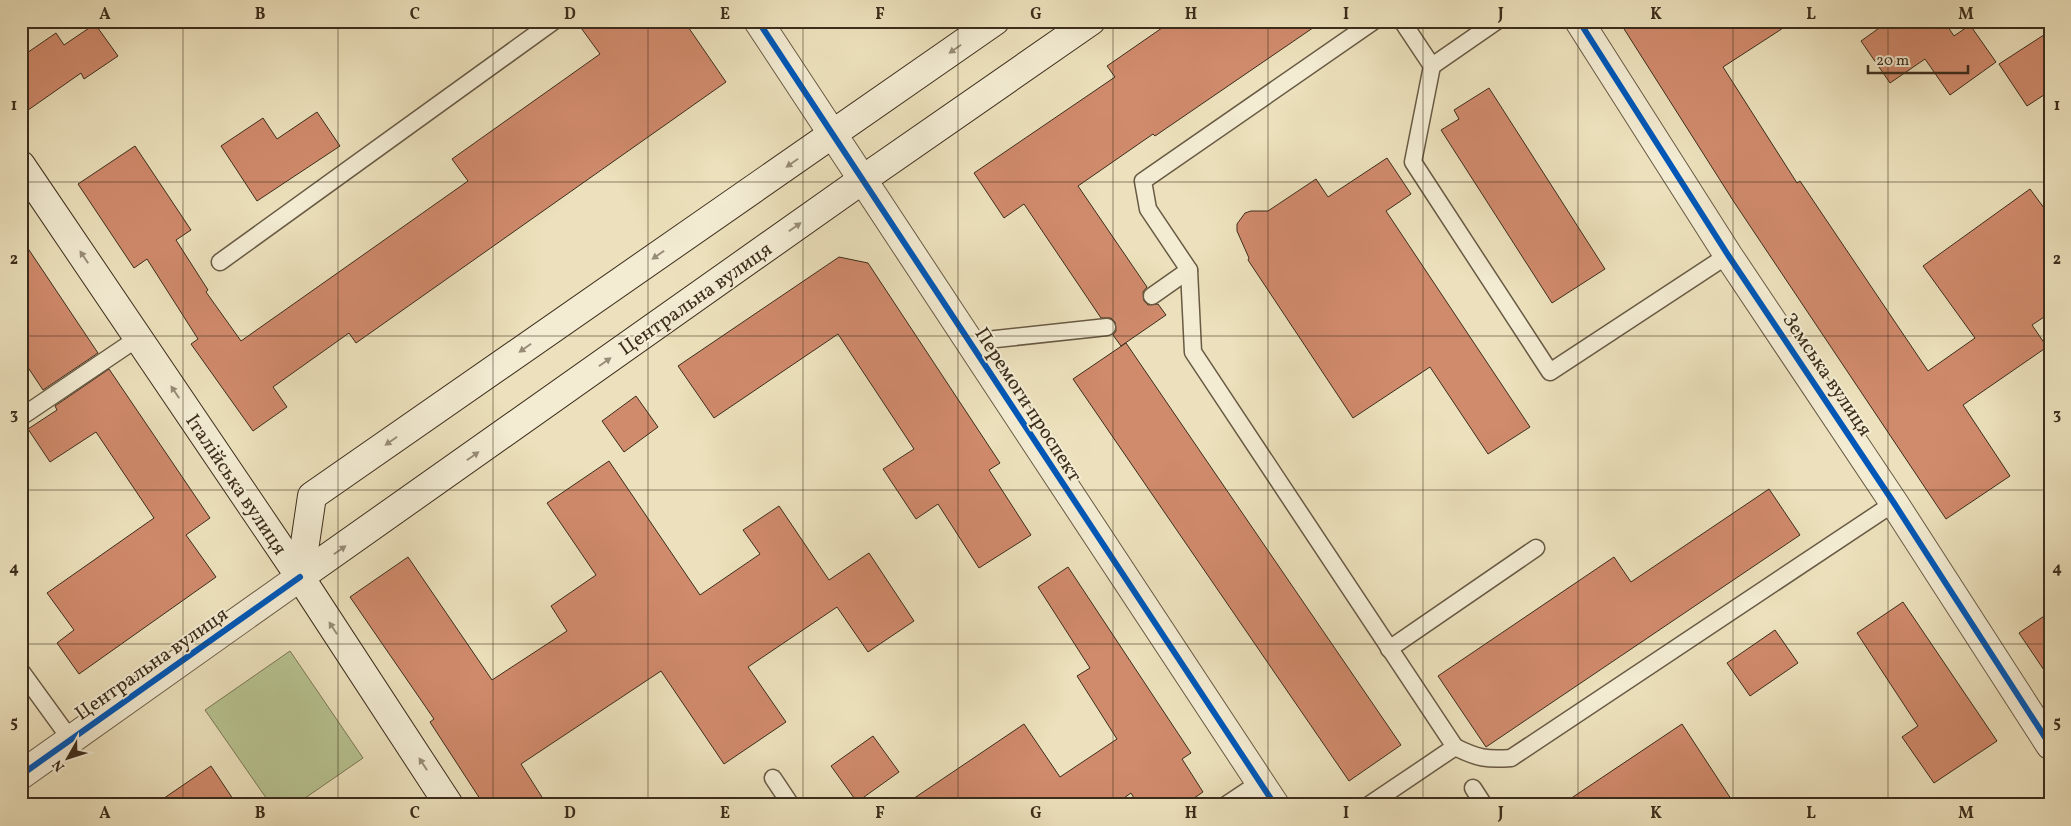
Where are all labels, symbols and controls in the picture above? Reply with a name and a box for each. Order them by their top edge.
text: A [99,4,111,26]
text: B [255,4,266,26]
text: C [410,4,420,26]
text: D [564,4,576,26]
text: E [720,4,730,26]
text: F [875,4,885,26]
text: G [1030,4,1042,26]
text: H [1185,4,1197,26]
text: I [1343,4,1349,26]
text: J [1497,4,1504,26]
text: K [1650,4,1662,26]
text: L [1806,4,1816,26]
text: M [1958,4,1974,26]
scale bar [1868,42,1968,74]
one-way arrow [948,44,962,54]
text: 20 m [1876,51,1909,72]
text: 1 [11,95,17,117]
text: 1 [2054,95,2060,117]
one-way arrow [785,158,798,168]
one-way arrow [788,222,802,232]
street label: Центральна вулиця [614,236,778,363]
text: 2 [10,249,18,271]
text: 2 [2053,249,2061,271]
one-way arrow [79,250,89,264]
one-way arrow [651,250,665,260]
street label: Земська вулиця [1775,308,1878,442]
street label: Перемоги проспект [967,322,1088,488]
one-way arrow [518,343,531,353]
one-way arrow [598,357,612,367]
one-way arrow [170,385,180,399]
text: 3 [10,404,18,426]
text: 3 [2053,404,2061,426]
street label: Італійська вулиця [178,409,293,561]
one-way arrow [384,436,398,446]
one-way arrow [466,451,480,461]
one-way arrow [333,545,347,555]
text: 4 [9,558,19,580]
text: 4 [2052,558,2062,580]
street label: Центральна вулиця [70,601,234,728]
one-way arrow [328,622,338,635]
text: 5 [10,712,18,734]
text: 5 [2053,712,2061,734]
north arrow [42,734,92,784]
text: N [48,755,70,775]
one-way arrow [418,757,427,771]
text: A [99,803,111,825]
text: B [255,803,266,825]
text: C [410,803,420,825]
text: D [564,803,576,825]
text: E [720,803,730,825]
text: F [875,803,885,825]
text: G [1030,803,1042,825]
text: H [1185,803,1197,825]
text: I [1343,803,1349,825]
text: J [1497,803,1504,825]
text: K [1650,803,1662,825]
text: L [1806,803,1816,825]
text: M [1958,803,1974,825]

